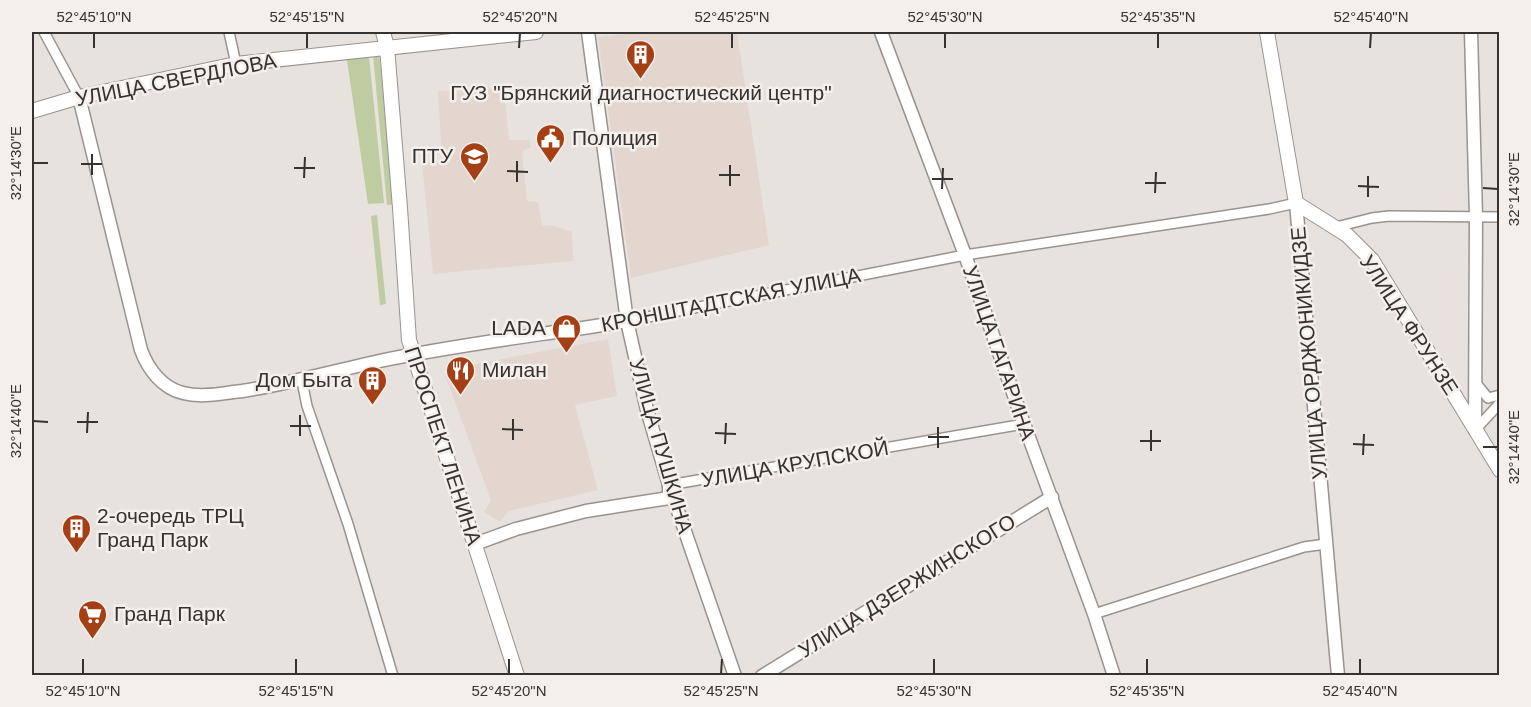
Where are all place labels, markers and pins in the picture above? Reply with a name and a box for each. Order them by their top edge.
building icon: ГУЗ "Брянский диагностический центр" [625,38,657,80]
place label: ГУЗ "Брянский диагностический центр" [450,81,832,104]
public building icon: Полиция [535,122,567,164]
place label: Полиция [572,126,657,149]
school or university icon: ПТУ [458,140,490,182]
place label: ПТУ [412,144,454,167]
shop icon: LADA [551,312,583,354]
place label: LADA [491,316,546,339]
restaurant icon: Милан [445,354,477,396]
place label: Милан [482,358,547,381]
building icon: Дом Быта [357,364,389,406]
place label: Дом Быта [256,368,352,391]
place label: 2-очередь ТРЦ Гранд Парк [97,504,244,551]
building icon: 2-очередь ТРЦ Гранд Парк [60,512,92,554]
supermarket icon: Гранд Парк [77,598,109,640]
place label: Гранд Парк [114,602,226,625]

